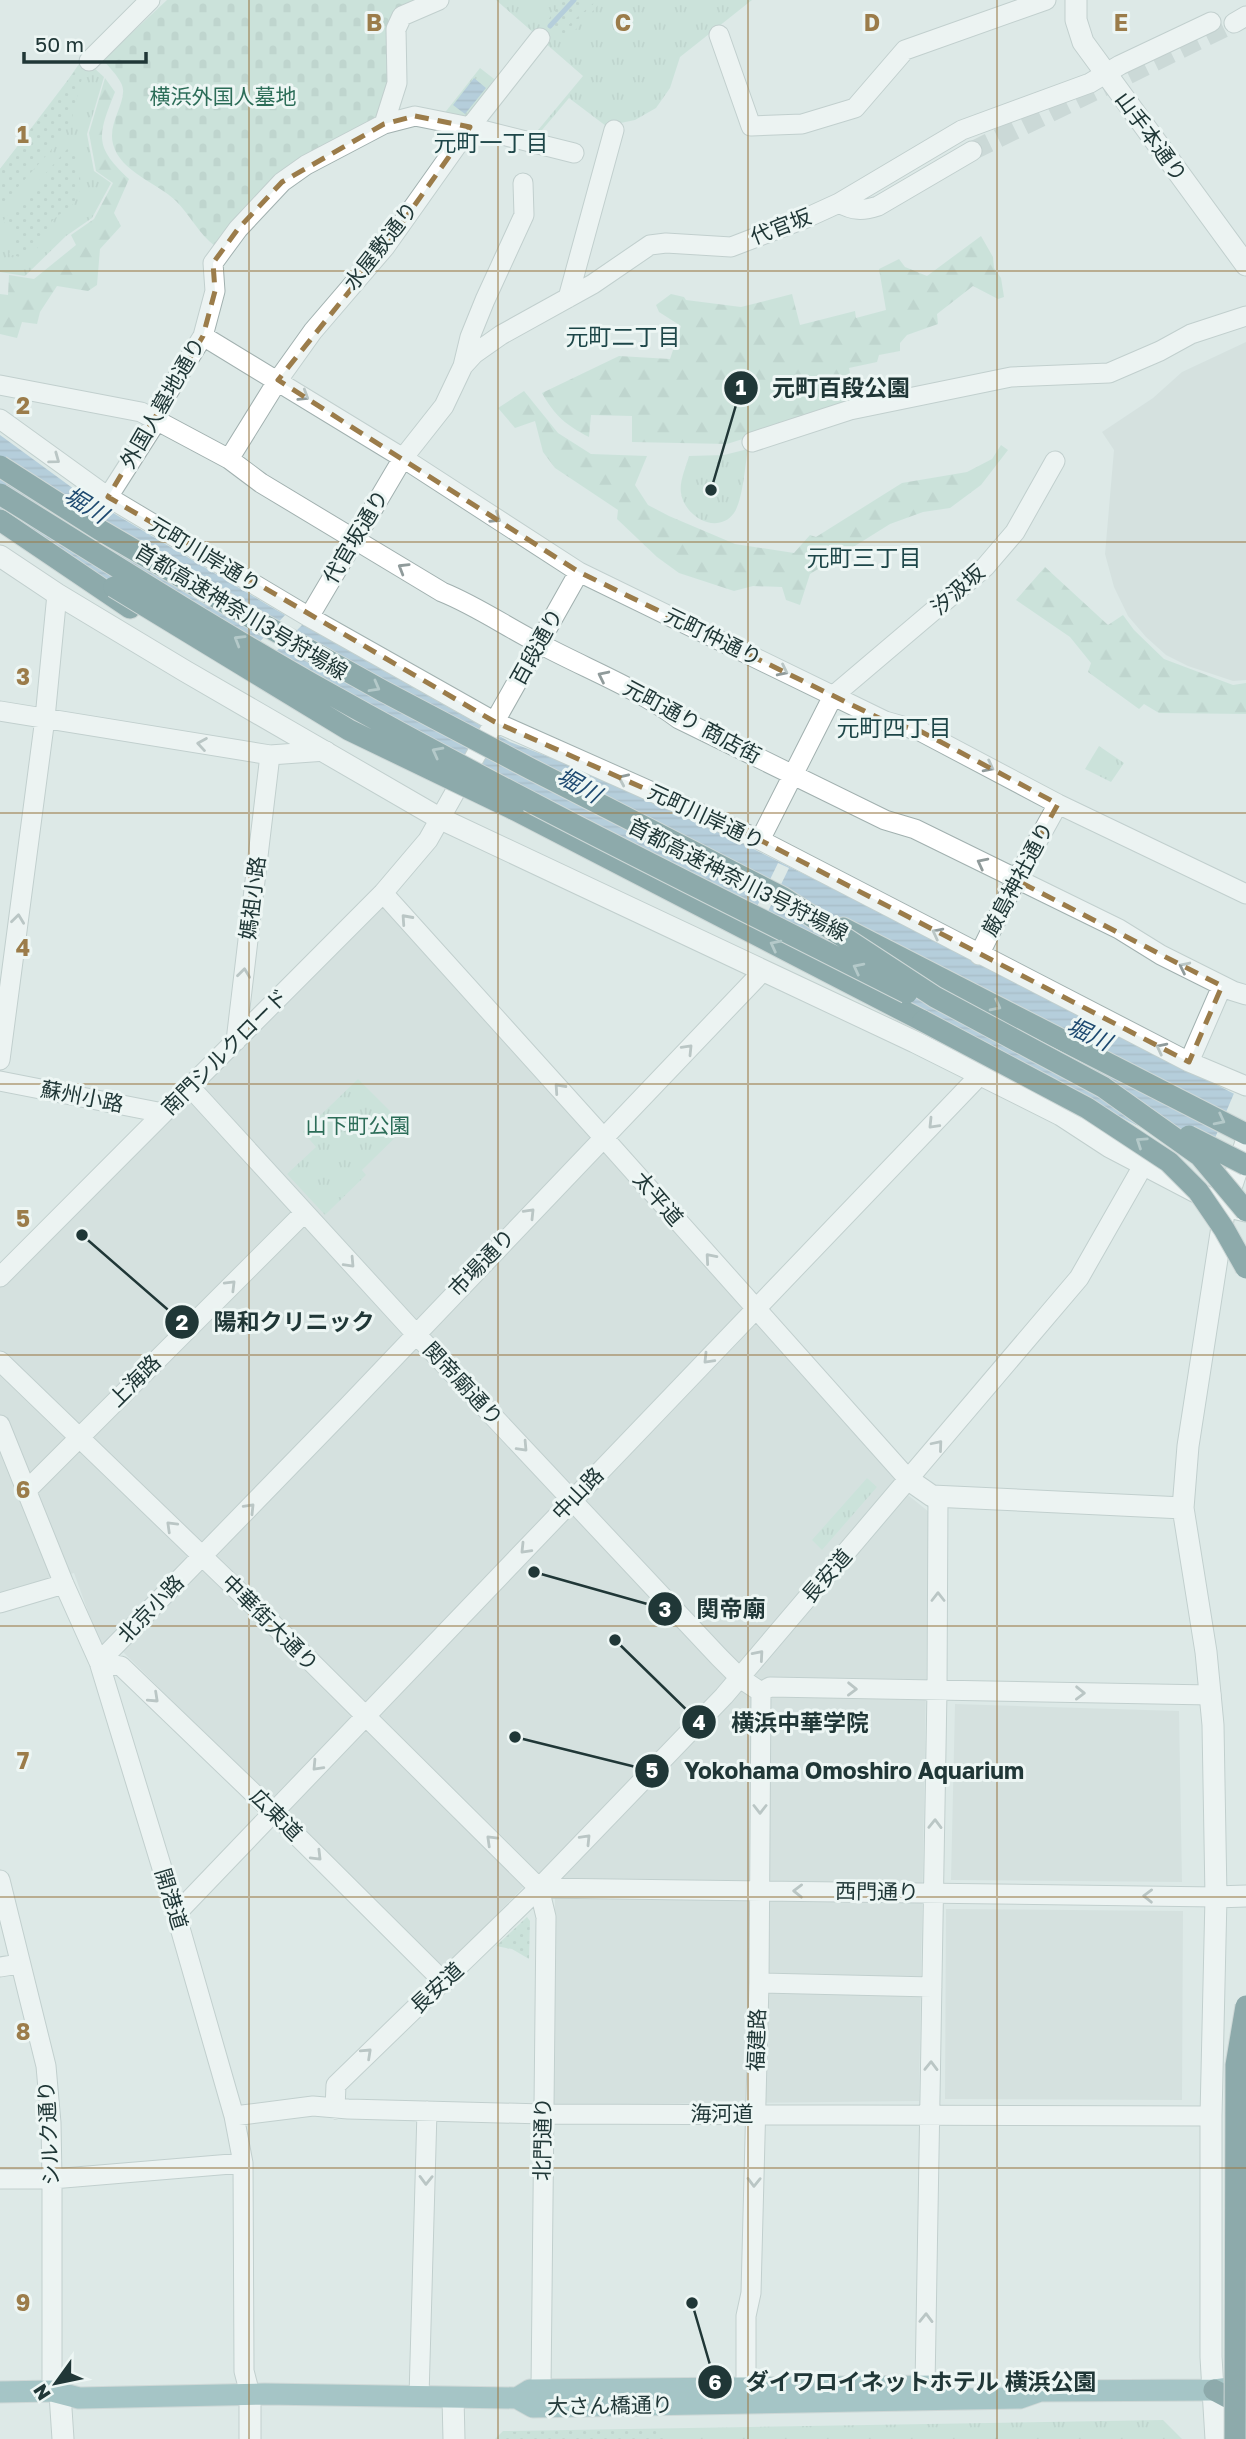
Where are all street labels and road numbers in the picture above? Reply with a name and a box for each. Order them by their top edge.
street label: 山手本通り [1110,86,1193,187]
street label: 水屋敷通り [338,196,423,295]
street label: 代官坂 [747,203,815,249]
street label: 外国人墓地通り [114,332,210,473]
street label: 代官坂通り [317,485,393,588]
street label: 元町川岸通り [145,511,266,598]
street label: 首都高速神奈川3号狩場線 [131,537,352,685]
street label: 汐汲坂 [925,559,989,620]
street label: 元町仲通り [661,601,766,671]
street label: 百段通り [504,603,568,690]
street label: 元町通り 商店街 [619,674,766,768]
street label: 元町川岸通り [644,778,769,855]
street label: 首都高速神奈川3号狩場線 [624,812,853,946]
street label: 厳島神社通り [976,817,1058,940]
street label: 媽祖小路 [234,855,270,941]
street label: 南門シルクロード [156,983,293,1120]
street label: 蘇州小路 [38,1075,126,1117]
street label: 太平道 [628,1166,689,1231]
street label: 市場通り [443,1223,520,1302]
street label: 関帝廟通り [418,1336,509,1431]
street label: 上海路 [103,1349,166,1412]
street label: 中山路 [546,1462,609,1525]
street label: 長安道 [796,1543,857,1608]
street label: 北京小路 [112,1569,189,1648]
street label: 中華街大通り [217,1569,324,1676]
street label: 広東道 [245,1783,308,1846]
street label: 開港道 [150,1865,194,1933]
street label: 西門通り [835,1877,919,1905]
street label: 長安道 [404,1956,468,2018]
street label: 福建路 [742,2008,770,2072]
street label: シルク通り [32,2080,64,2186]
street label: 北門通り [528,2097,556,2181]
street label: 海河道 [691,2100,754,2126]
street label: 大さん橋通り [547,2391,673,2419]

